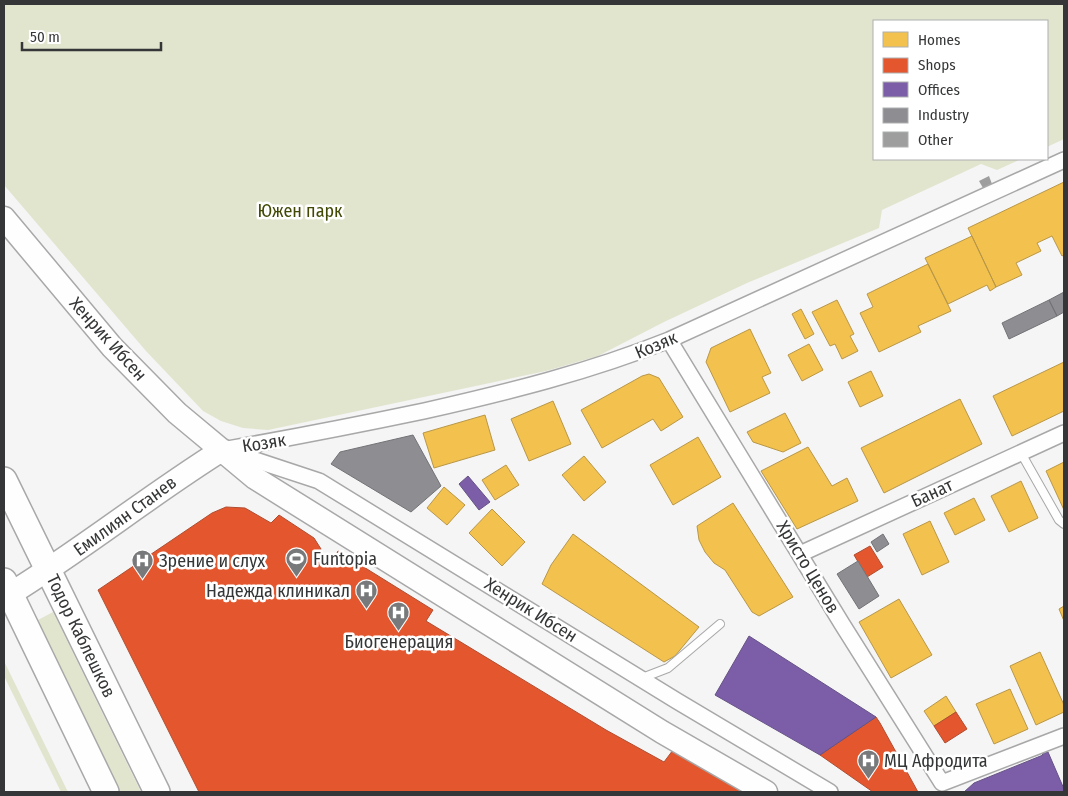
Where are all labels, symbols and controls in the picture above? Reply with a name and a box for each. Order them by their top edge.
scale bar [22,20,161,52]
legend [873,20,1048,160]
text: 50 m [30,28,60,46]
text: Homes [918,31,960,49]
text: Shops [918,56,956,74]
text: Offices [918,81,960,99]
text: Industry [918,106,969,124]
text: Other [918,131,954,149]
park label: Южен парк [258,200,343,222]
street label: Хенрик Ибсен [65,293,151,385]
street label: Козяк [632,326,681,364]
street label: Козяк [241,429,288,457]
street label: Емилиян Станев [69,471,181,561]
street label: Банат [908,474,957,512]
street label: Христо Ценов [772,517,844,617]
sports icon: Funtopia [285,547,309,578]
place label: Funtopia [313,548,377,570]
hospital icon: Зрение и слух [131,549,155,580]
place label: Зрение и слух [159,550,265,572]
street label: Тодор Каблешков [42,571,120,701]
street label: Хенрик Ибсен [481,573,581,647]
hospital icon: Надежда клиникал [354,579,378,610]
place label: Надежда клиникал [206,580,350,602]
hospital icon: Биогенерация [387,600,411,631]
place label: Биогенерация [345,631,453,653]
hospital icon: МЦ Афродита [856,749,880,780]
place label: МЦ Афродита [884,750,988,772]

